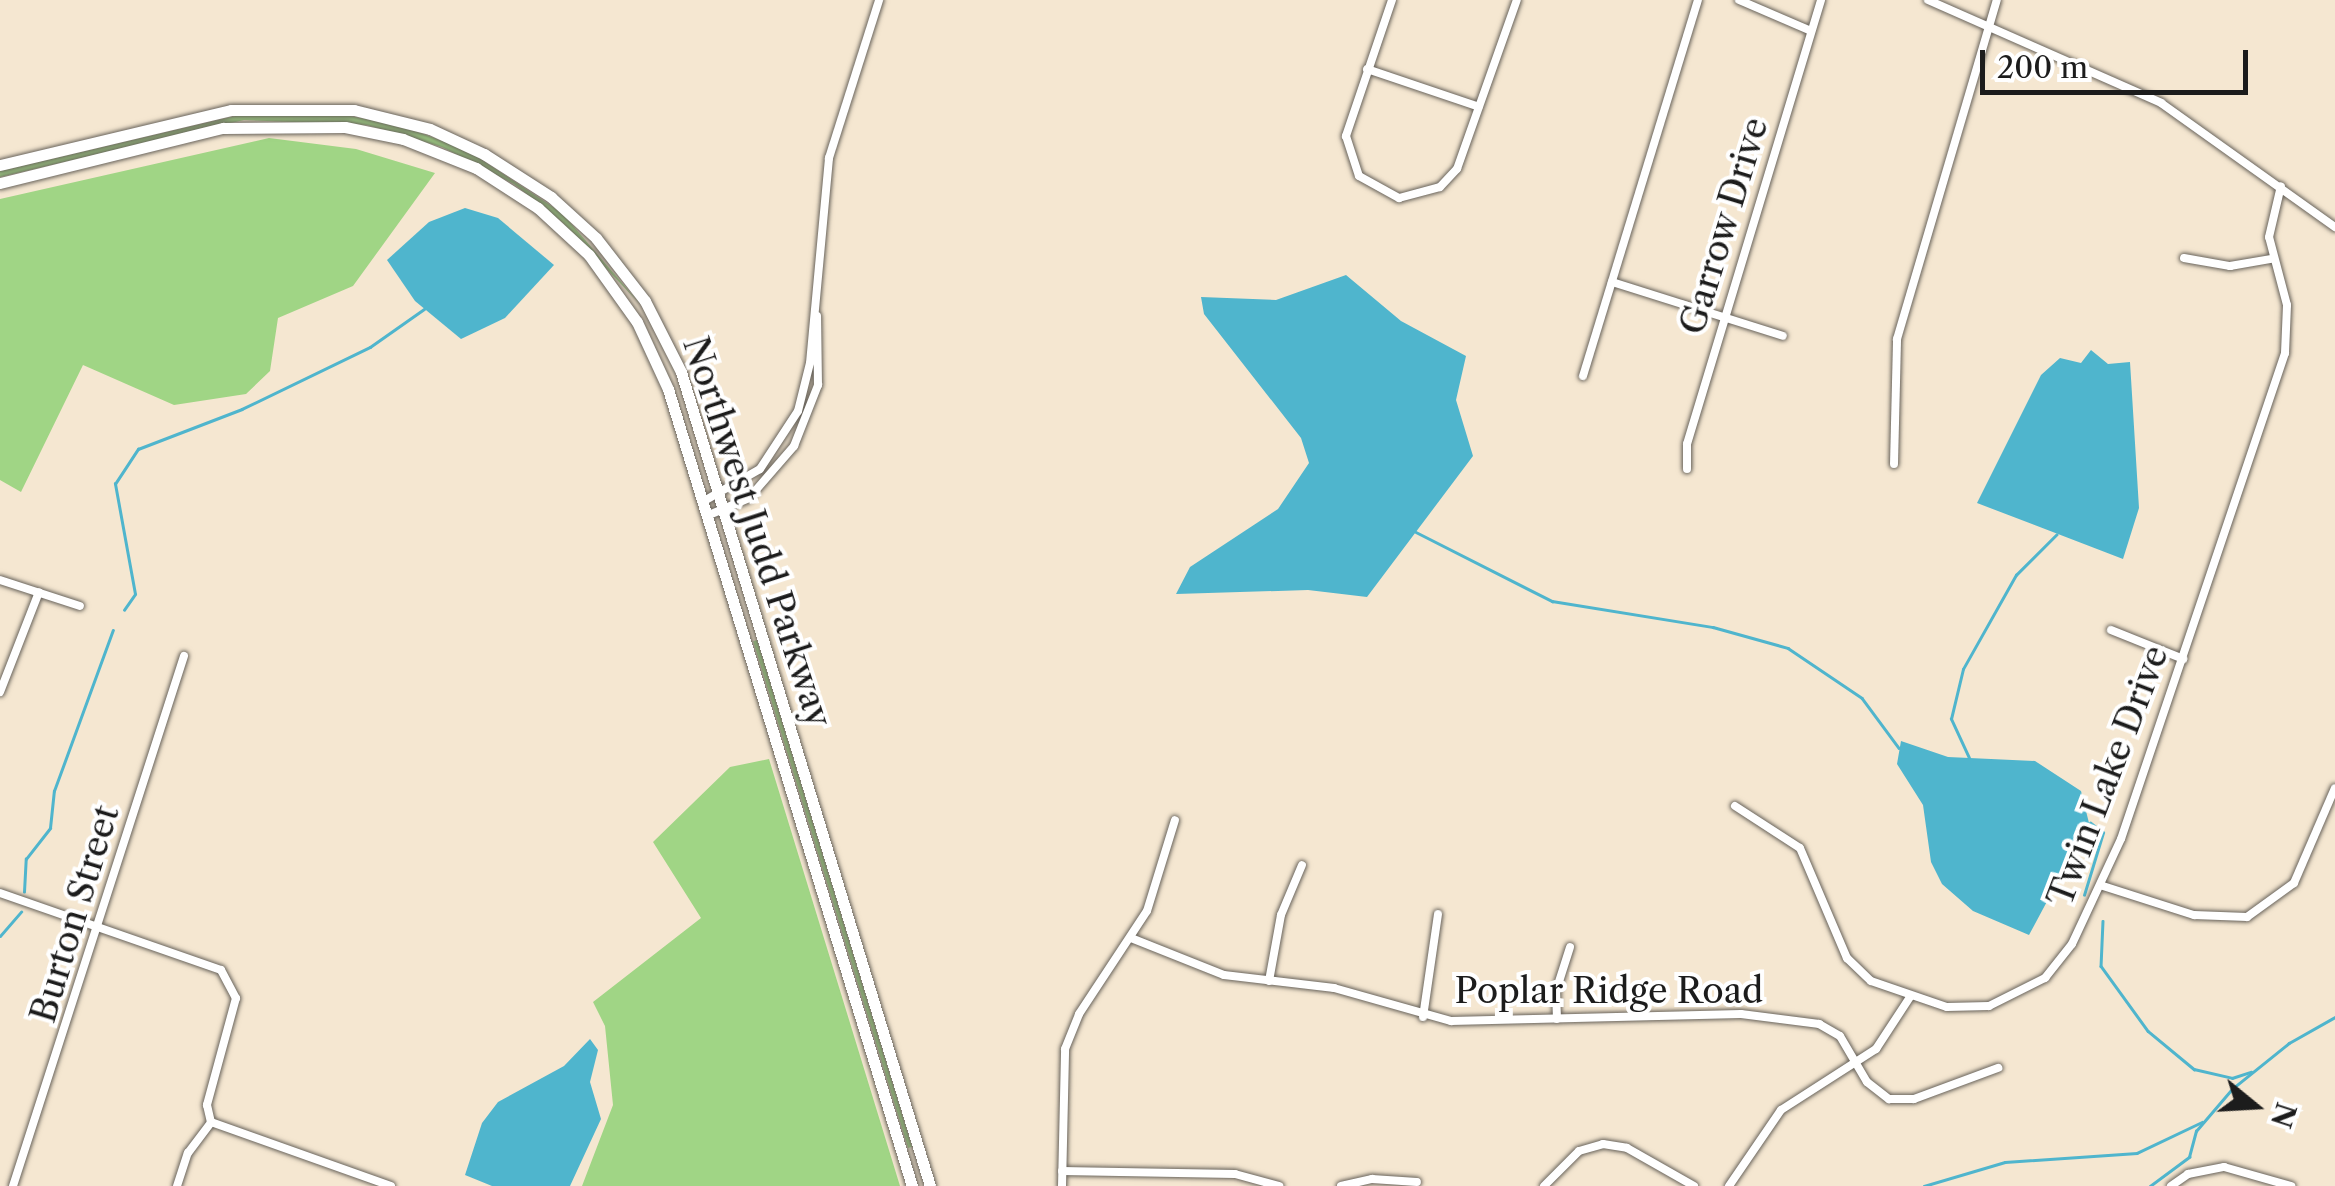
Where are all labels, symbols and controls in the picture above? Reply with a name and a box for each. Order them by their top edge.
scale bar [1985,30,2252,92]
text: 200 m [1997,49,2088,86]
street label: Garrow Drive [1671,112,1777,340]
street label: Northwest Judd Parkway [674,332,840,732]
street label: Twin Lake Drive [2039,640,2177,912]
street label: Burton Street [22,800,128,1028]
street label: Poplar Ridge Road [1454,970,1764,1012]
north arrow [2205,1056,2305,1156]
text: N [2264,1098,2303,1132]

